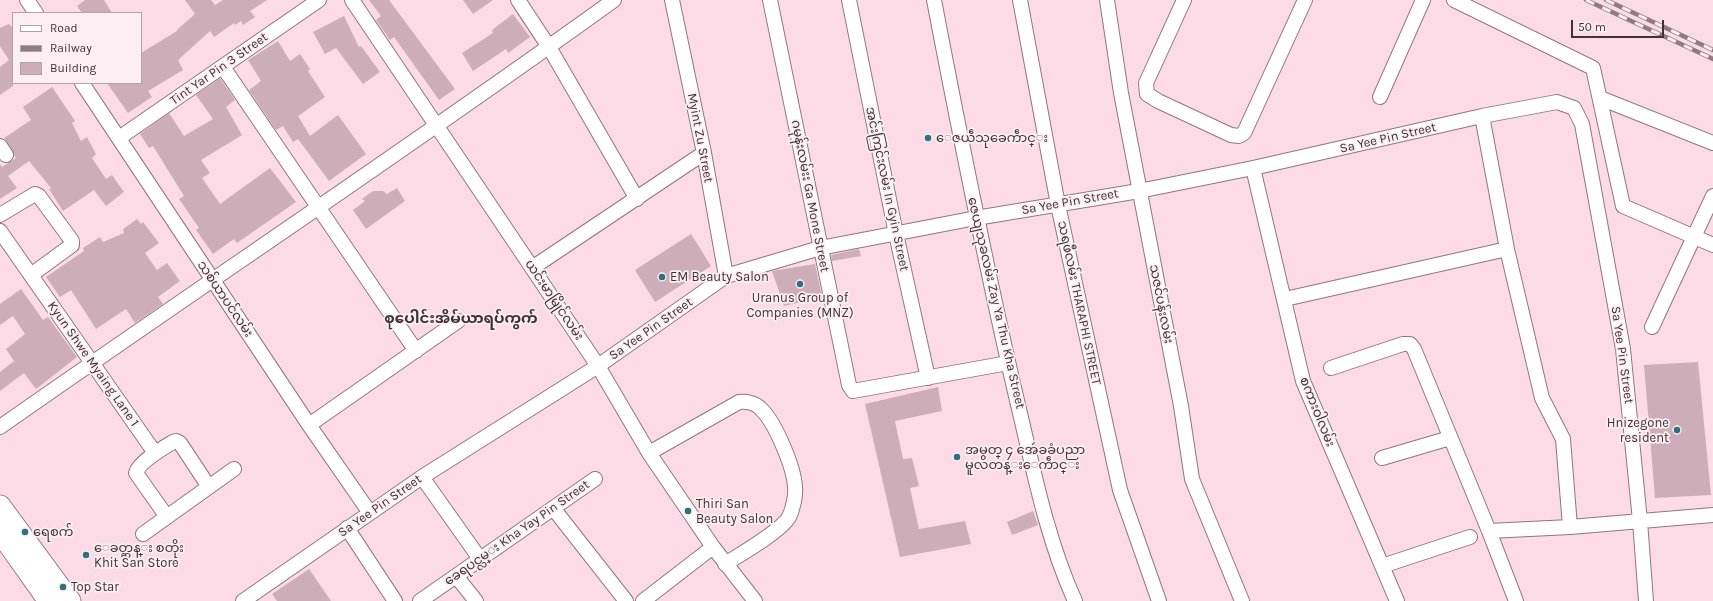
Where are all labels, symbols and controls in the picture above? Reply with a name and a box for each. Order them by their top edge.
legend [12,12,142,84]
scale bar [1573,12,1666,38]
text: 50 m [1578,20,1606,34]
text: Road [50,21,78,35]
street label: Tint Yar Pin 3 Street [167,29,271,109]
text: Railway [50,41,92,55]
text: Building [50,61,96,75]
street label: Myint Zu Street [684,92,716,184]
street label: အင်းကြင်းလမ်း In Gyin Street [862,105,912,273]
street label: ဂမုန်းလမ်းး Ga Mone Street [788,118,832,274]
street label: Sa Yee Pin Street [1338,119,1438,157]
place label: ေဇယဵသုခေကဵာင္း [936,130,1048,146]
marker: ေဇယဵသုခေကဵာင္း [923,133,933,143]
street label: Sa Yee Pin Street [1020,186,1120,218]
street label: ဇေယျသုခလမ်း Zay Ya Thu Kha Street [964,196,1028,410]
street label: သရဖီလမ်း THARAPHI STREET [1054,219,1104,387]
street label: ယင်းမာမြိုင်လမ်း [521,257,587,343]
street label: သစ်ယာပင်လမ်း [194,258,256,340]
street label: သဇင်ပန်းလမ်း [1146,263,1176,345]
place label: EM Beauty Salon [670,269,769,285]
marker: EM Beauty Salon [657,272,667,282]
marker: Uranus Group of Companies (MNZ) [795,279,805,289]
place label: Uranus Group of Companies (MNZ) [746,290,854,321]
street label: Sa Yee Pin Street [606,294,696,364]
street label: Kyun Shwe Myaing Lane 1 [44,298,142,430]
street label: Sa Yee Pin Street [1607,305,1637,405]
district label: စုပေါင်းအိမ်ယာရပ်ကွက် [384,310,538,328]
street label: စကားဝါလမ်း [1296,375,1338,449]
place label: Hnizegone resident [1607,415,1669,446]
marker: Hnizegone resident [1672,425,1682,435]
place label: အမွတ္ ၄ အေဴခခံပညာ မူလတန္းေကဵာင္း [965,442,1085,473]
marker: အမွတ္ ၄ အေဴခခံပညာ မူလတန္းေကဵာင္း [952,452,962,462]
street label: Sa Yee Pin Street [335,471,425,541]
street label: ခေရပင္လမ္း Kha Yay Pin Street [441,477,593,589]
place label: Thiri San Beauty Salon [696,496,773,527]
marker: Thiri San Beauty Salon [683,506,693,516]
place label: ရေစက် [33,524,73,540]
marker: ရေစက် [20,527,30,537]
place label: ေခတ္ဆန္း စတိုး Khit San Store [94,540,184,571]
marker: ေခတ္ဆန္း စတိုး Khit San Store [81,550,91,560]
place label: Top Star [71,579,119,595]
marker: Top Star [58,582,68,592]

